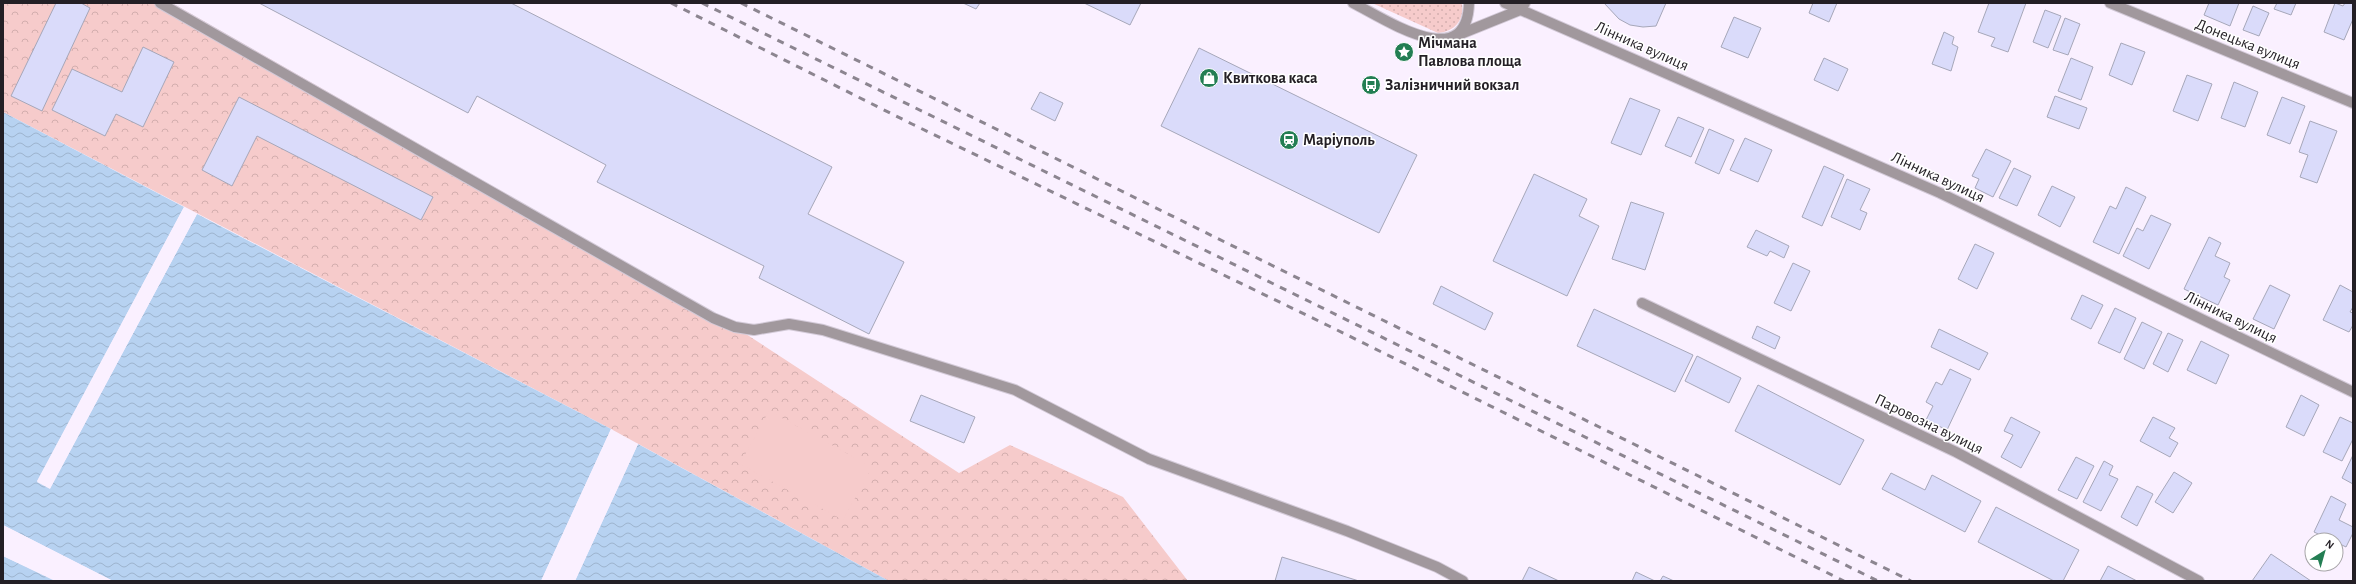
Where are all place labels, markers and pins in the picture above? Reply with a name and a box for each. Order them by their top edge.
place label: Мічмана Павлова площа [1418,35,1522,69]
place icon: Мічмана Павлова площа [1393,41,1415,63]
shop icon: Квиткова каса [1198,67,1220,89]
place label: Квиткова каса [1223,70,1318,86]
bus stop icon: Залізничний вокзал [1360,74,1382,96]
place label: Залізничний вокзал [1385,77,1519,93]
station icon: Маріуполь [1278,129,1300,151]
place label: Маріуполь [1303,132,1375,149]

